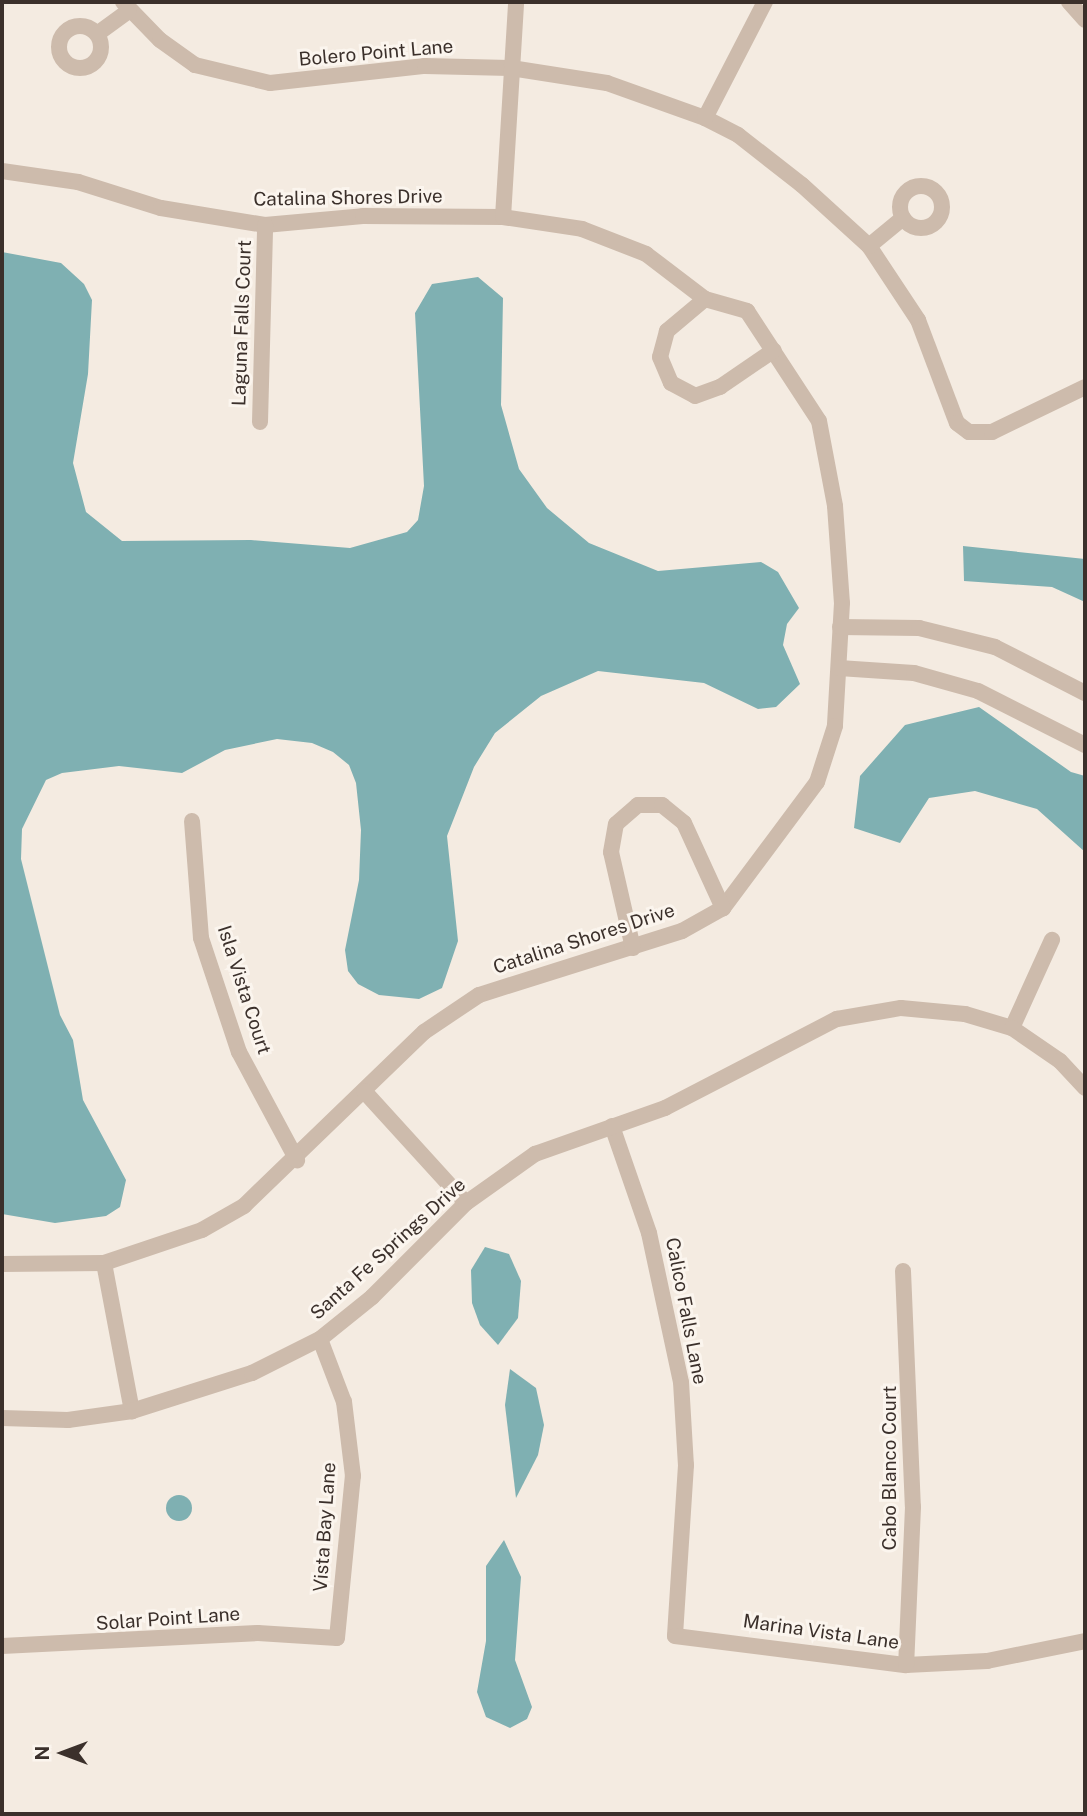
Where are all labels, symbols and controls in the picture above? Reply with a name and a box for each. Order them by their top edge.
street label: Bolero Point Lane [298,35,454,71]
street label: Catalina Shores Drive [253,185,443,211]
street label: Laguna Falls Court [228,240,256,406]
street label: Catalina Shores Drive [490,899,678,979]
street label: Isla Vista Court [212,922,276,1058]
street label: Santa Fe Springs Drive [306,1173,470,1325]
street label: Calico Falls Lane [661,1236,711,1386]
street label: Cabo Blanco Court [879,1385,901,1551]
street label: Vista Bay Lane [309,1461,341,1593]
street label: Solar Point Lane [95,1603,241,1635]
street label: Marina Vista Lane [741,1610,901,1654]
north arrow [28,1718,98,1788]
text: N [31,1746,53,1760]

